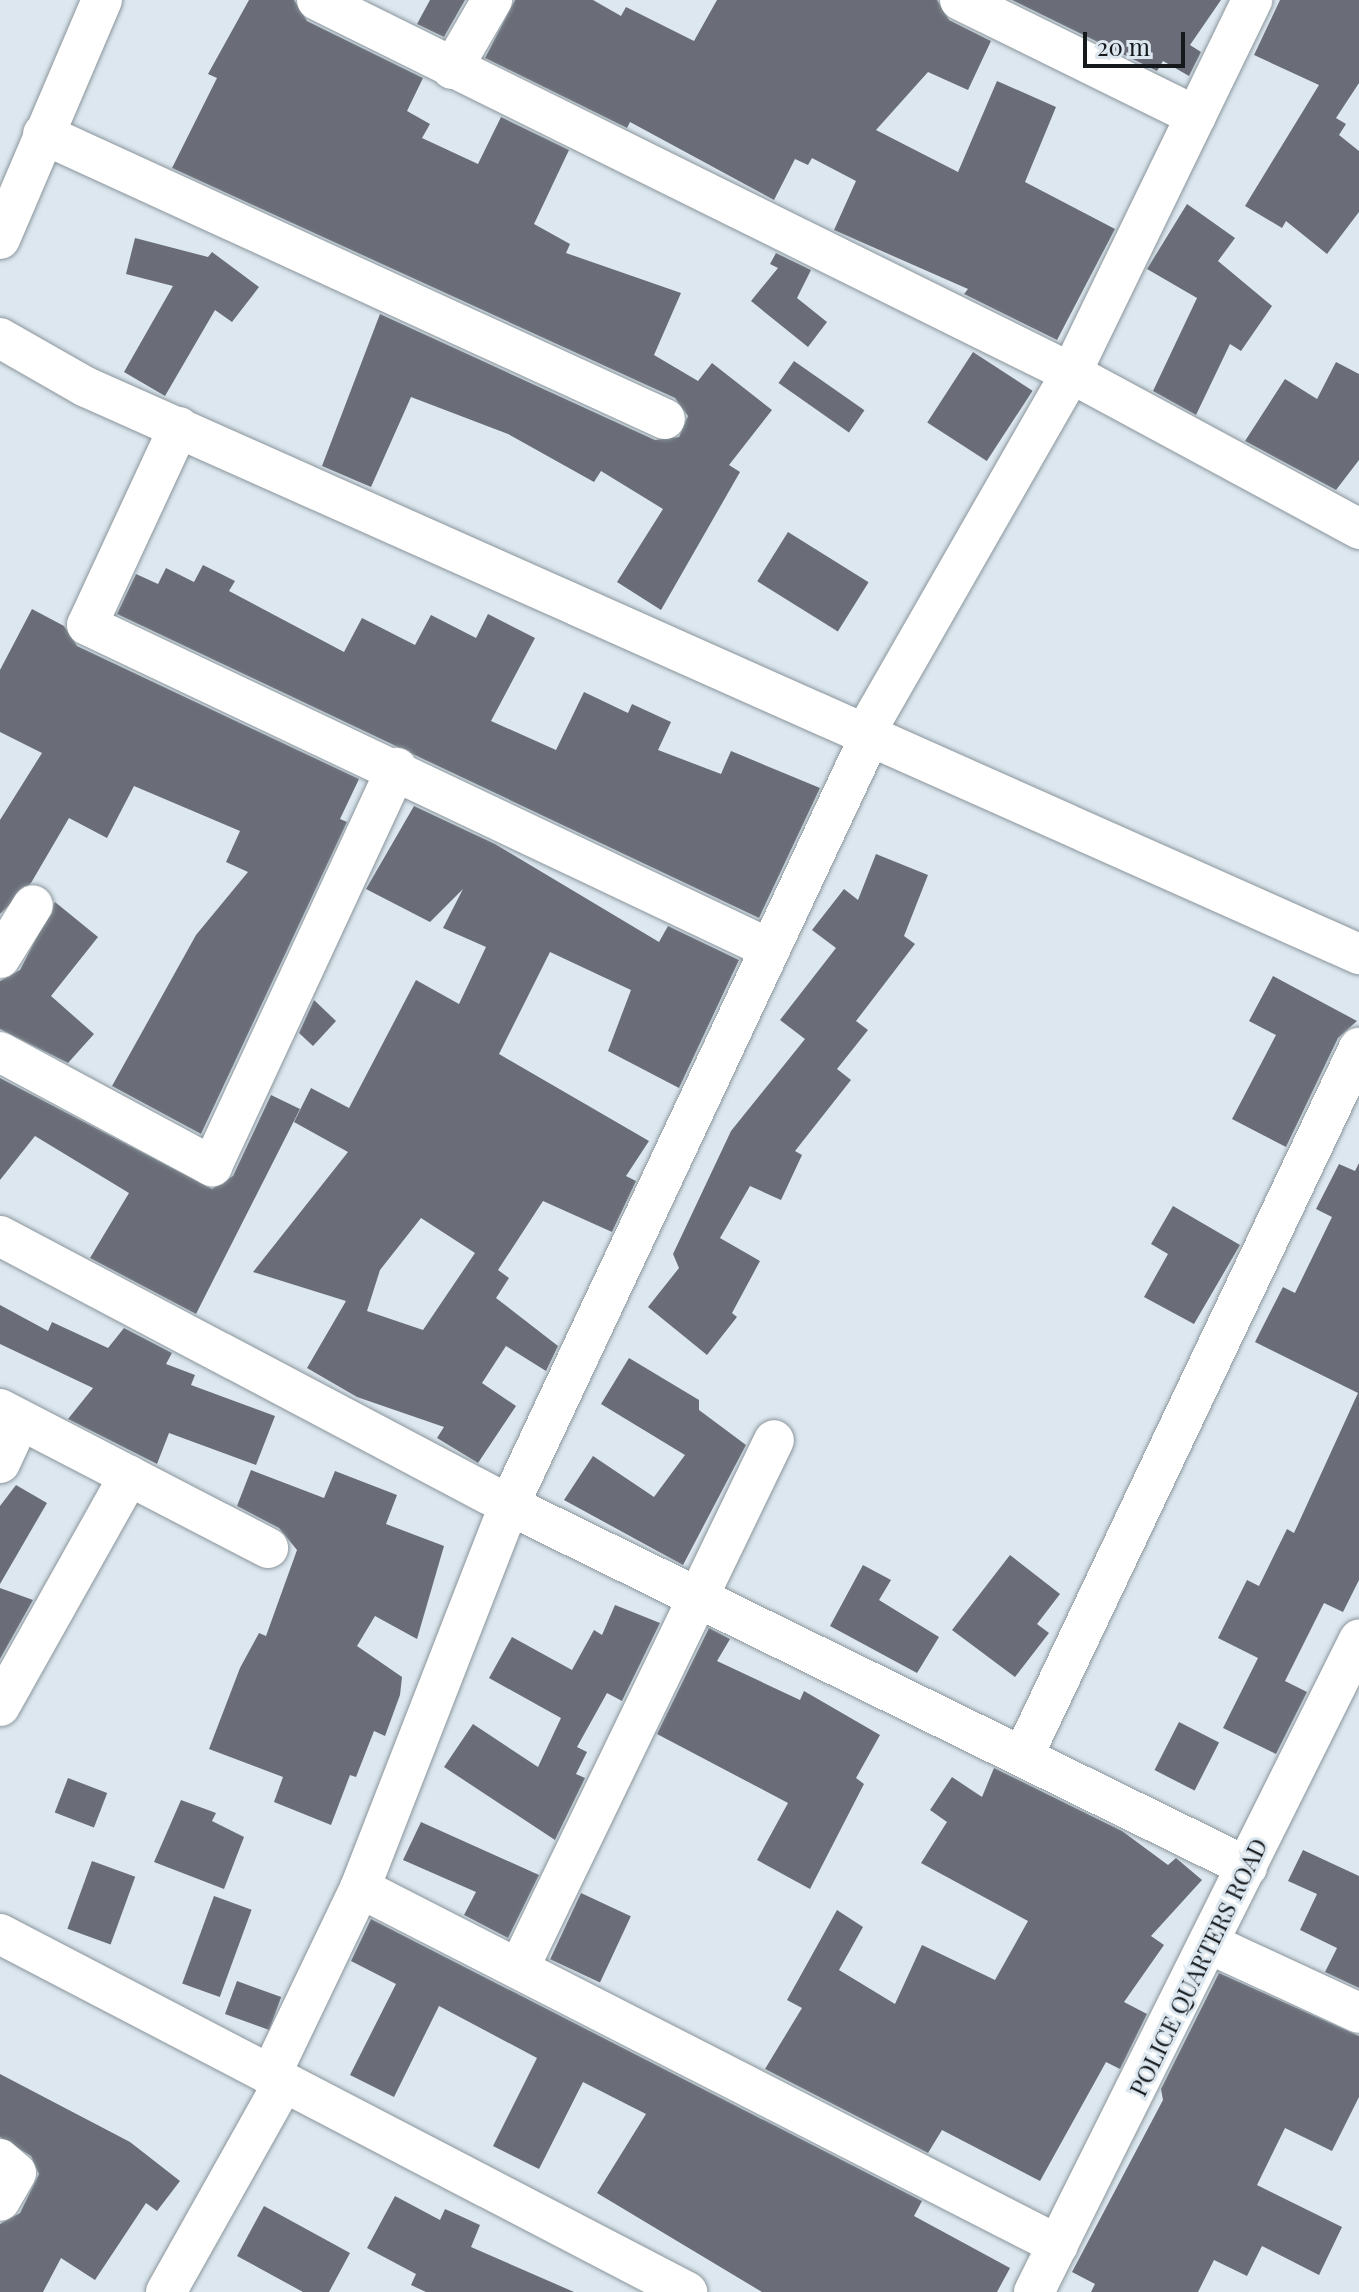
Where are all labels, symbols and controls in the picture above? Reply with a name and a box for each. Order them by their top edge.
scale bar [1087,16,1189,66]
text: 20 m [1097,30,1150,62]
street label: POLICE QUARTERS ROAD [1123,1833,1273,2101]

